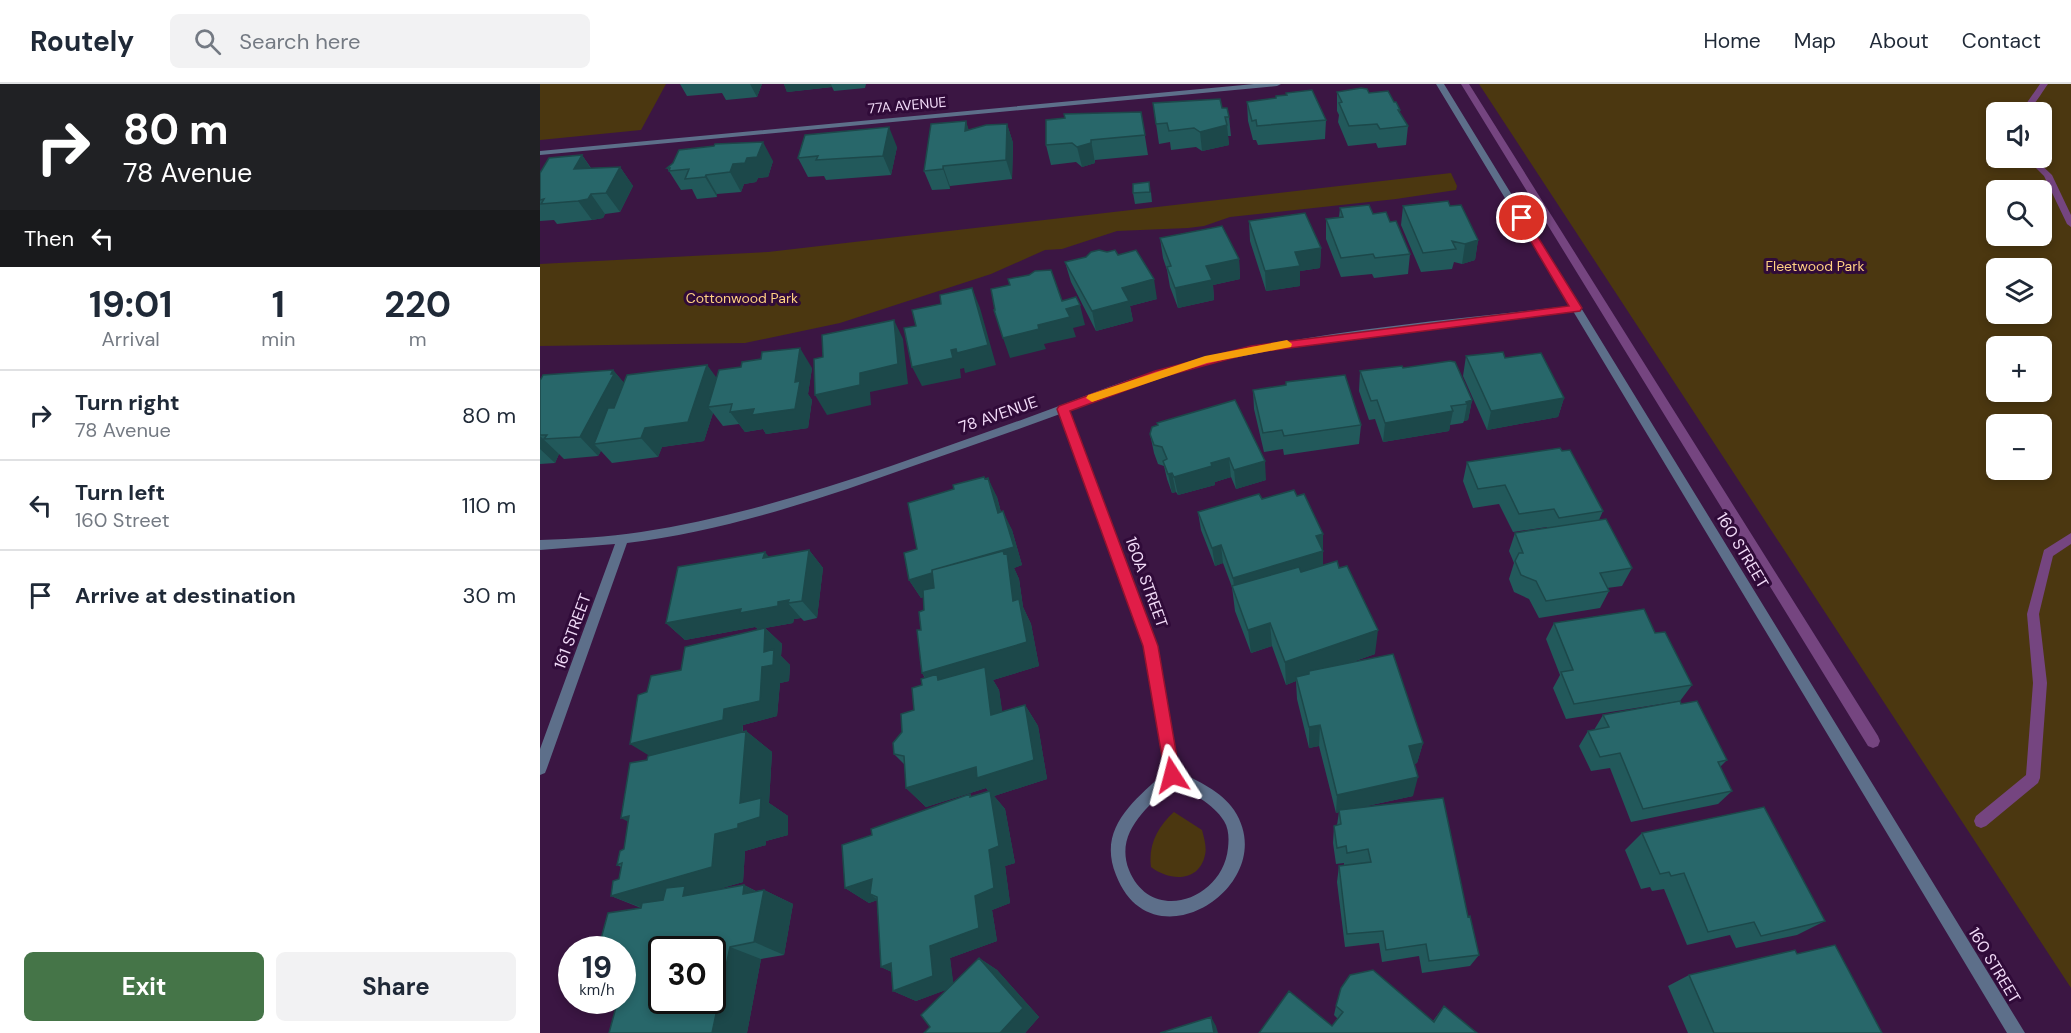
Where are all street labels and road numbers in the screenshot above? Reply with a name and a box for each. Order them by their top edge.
street label: 77A AVENUE [867,93,947,117]
street label: 78 AVENUE [956,391,1040,438]
street label: 160 STREET [1712,509,1773,592]
street label: 160A STREET [1120,534,1173,630]
street label: 161 STREET [549,591,596,672]
street label: 160 STREET [1964,924,2025,1007]

